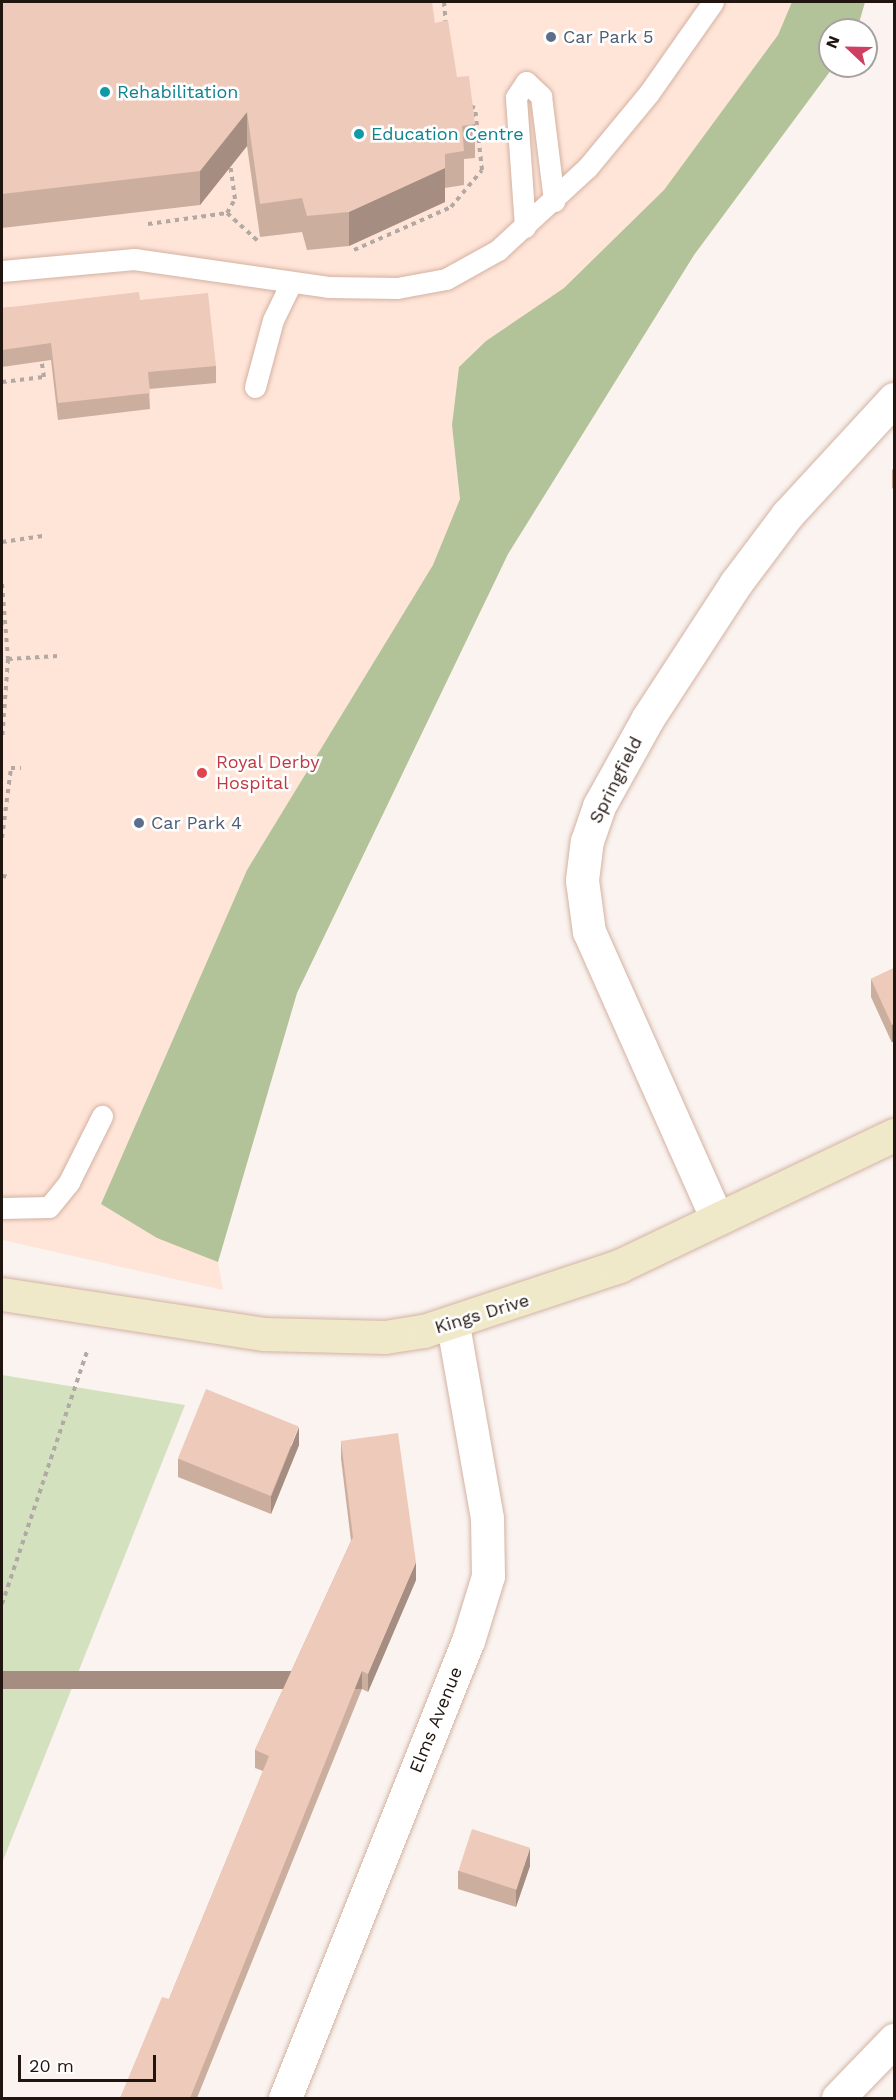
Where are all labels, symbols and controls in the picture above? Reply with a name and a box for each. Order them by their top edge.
north arrow [818,18,878,78]
place label: Car Park 5 [563,26,654,48]
marker: Car Park 5 [544,30,558,44]
text: N [822,33,844,51]
place label: Rehabilitation [117,81,238,103]
marker: Rehabilitation [98,85,112,99]
place label: Education Centre [371,123,524,145]
marker: Education Centre [352,127,366,141]
street label: Springfield [585,733,647,827]
place label: Royal Derby Hospital [216,752,320,795]
marker: Royal Derby Hospital [193,764,211,782]
place label: Car Park 4 [151,812,243,834]
marker: Car Park 4 [132,816,146,830]
street label: Kings Drive [432,1289,532,1339]
street label: Elms Avenue [405,1663,467,1777]
scale bar [21,2043,159,2081]
text: 20 m [29,2055,74,2076]

